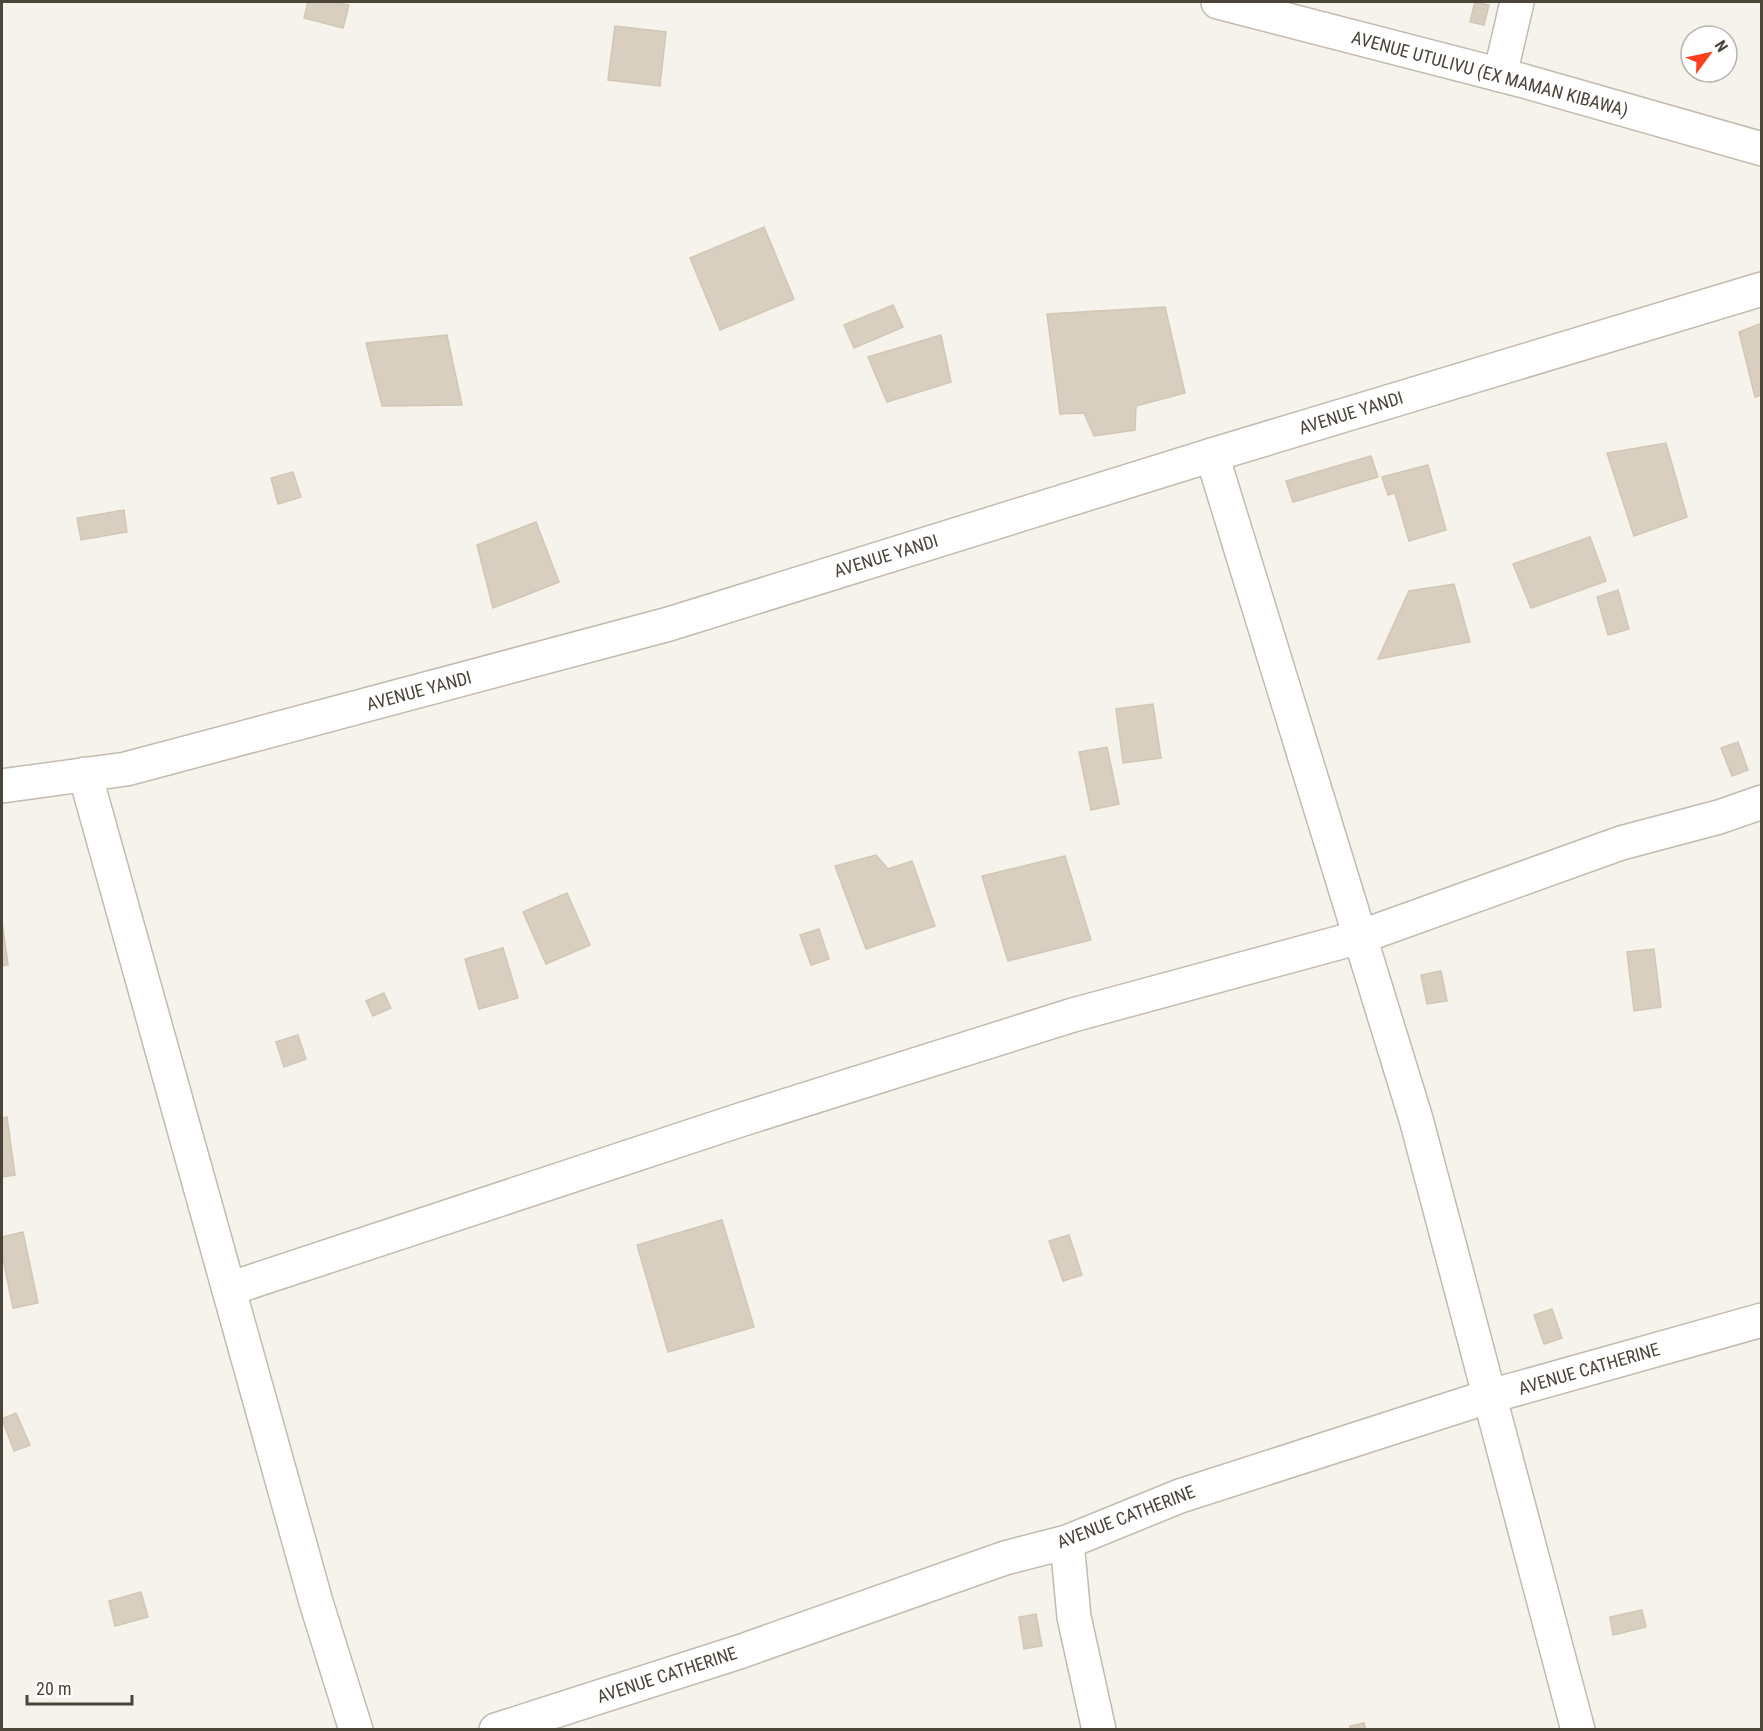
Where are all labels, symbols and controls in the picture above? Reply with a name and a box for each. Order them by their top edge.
north arrow [1679,24,1739,84]
street label: AVENUE UTULIVU (EX MAMAN KIBAWA) [1349,26,1631,122]
text: N [1711,37,1732,55]
street label: AVENUE YANDI [1296,387,1406,438]
street label: AVENUE YANDI [831,530,941,581]
street label: AVENUE YANDI [364,666,474,715]
street label: AVENUE CATHERINE [1516,1338,1662,1399]
street label: AVENUE CATHERINE [1054,1481,1198,1553]
street label: AVENUE CATHERINE [594,1642,740,1707]
scale bar [27,1668,132,1706]
text: 20 m [36,1678,71,1699]

